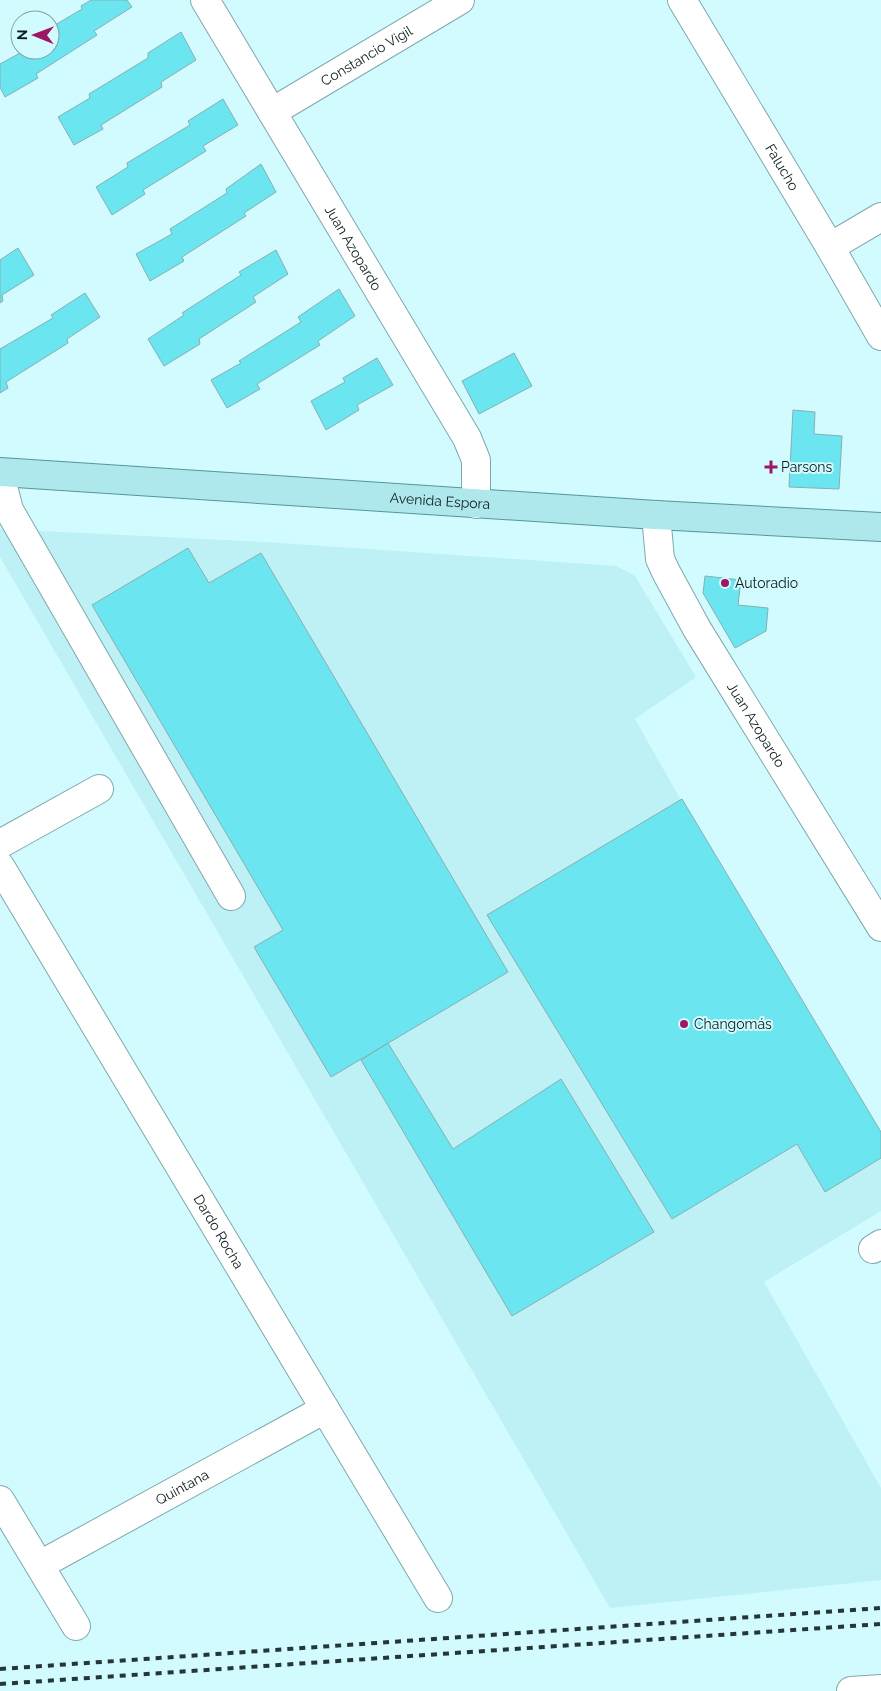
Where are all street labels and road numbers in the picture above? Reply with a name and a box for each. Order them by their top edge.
street label: Constancio Vigil [318,22,415,89]
street label: Falucho [762,141,802,193]
street label: Juan Azopardo [322,202,385,294]
street label: Avenida Espora [389,490,491,512]
street label: Juan Azopardo [724,680,788,770]
street label: Dardo Rocha [190,1192,247,1272]
street label: Quintana [153,1466,211,1508]

